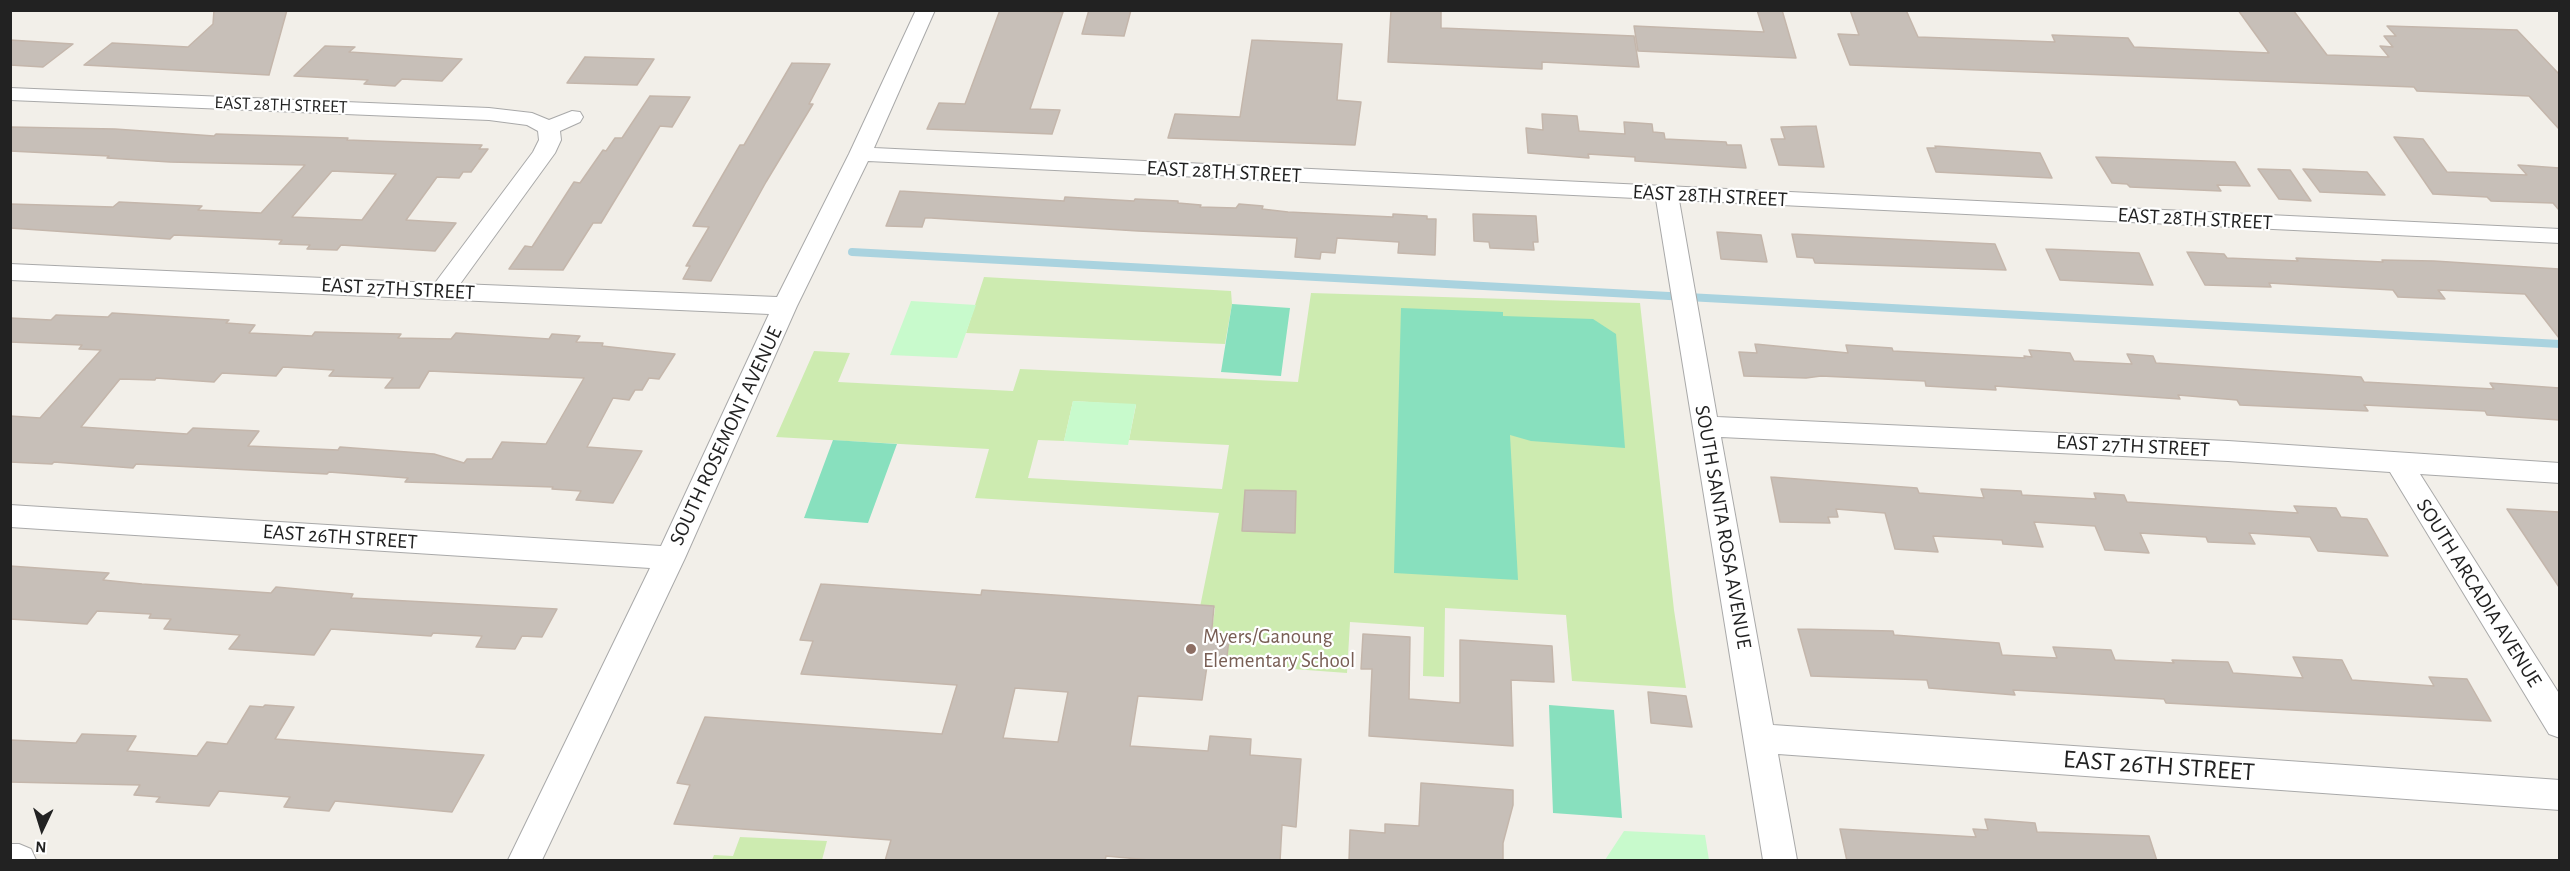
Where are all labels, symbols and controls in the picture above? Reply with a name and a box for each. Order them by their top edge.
street label: EAST 28TH STREET [214,92,348,118]
street label: EAST 28TH STREET [1146,155,1302,189]
street label: EAST 28TH STREET [1632,179,1788,213]
street label: EAST 28TH STREET [2117,202,2273,236]
street label: EAST 27TH STREET [320,272,476,306]
street label: SOUTH ROSEMONT AVENUE [664,323,788,549]
street label: SOUTH SANTA ROSA AVENUE [1689,403,1757,651]
street label: EAST 27TH STREET [2055,429,2211,463]
street label: SOUTH ARCADIA AVENUE [2411,494,2547,692]
street label: EAST 26TH STREET [262,519,418,555]
place label: Myers/Ganoung Elementary School [1203,624,1355,674]
marker: Myers/Ganoung Elementary School [1184,642,1198,656]
street label: EAST 26TH STREET [2062,744,2256,788]
north arrow [12,799,72,859]
text: N [35,839,47,855]

